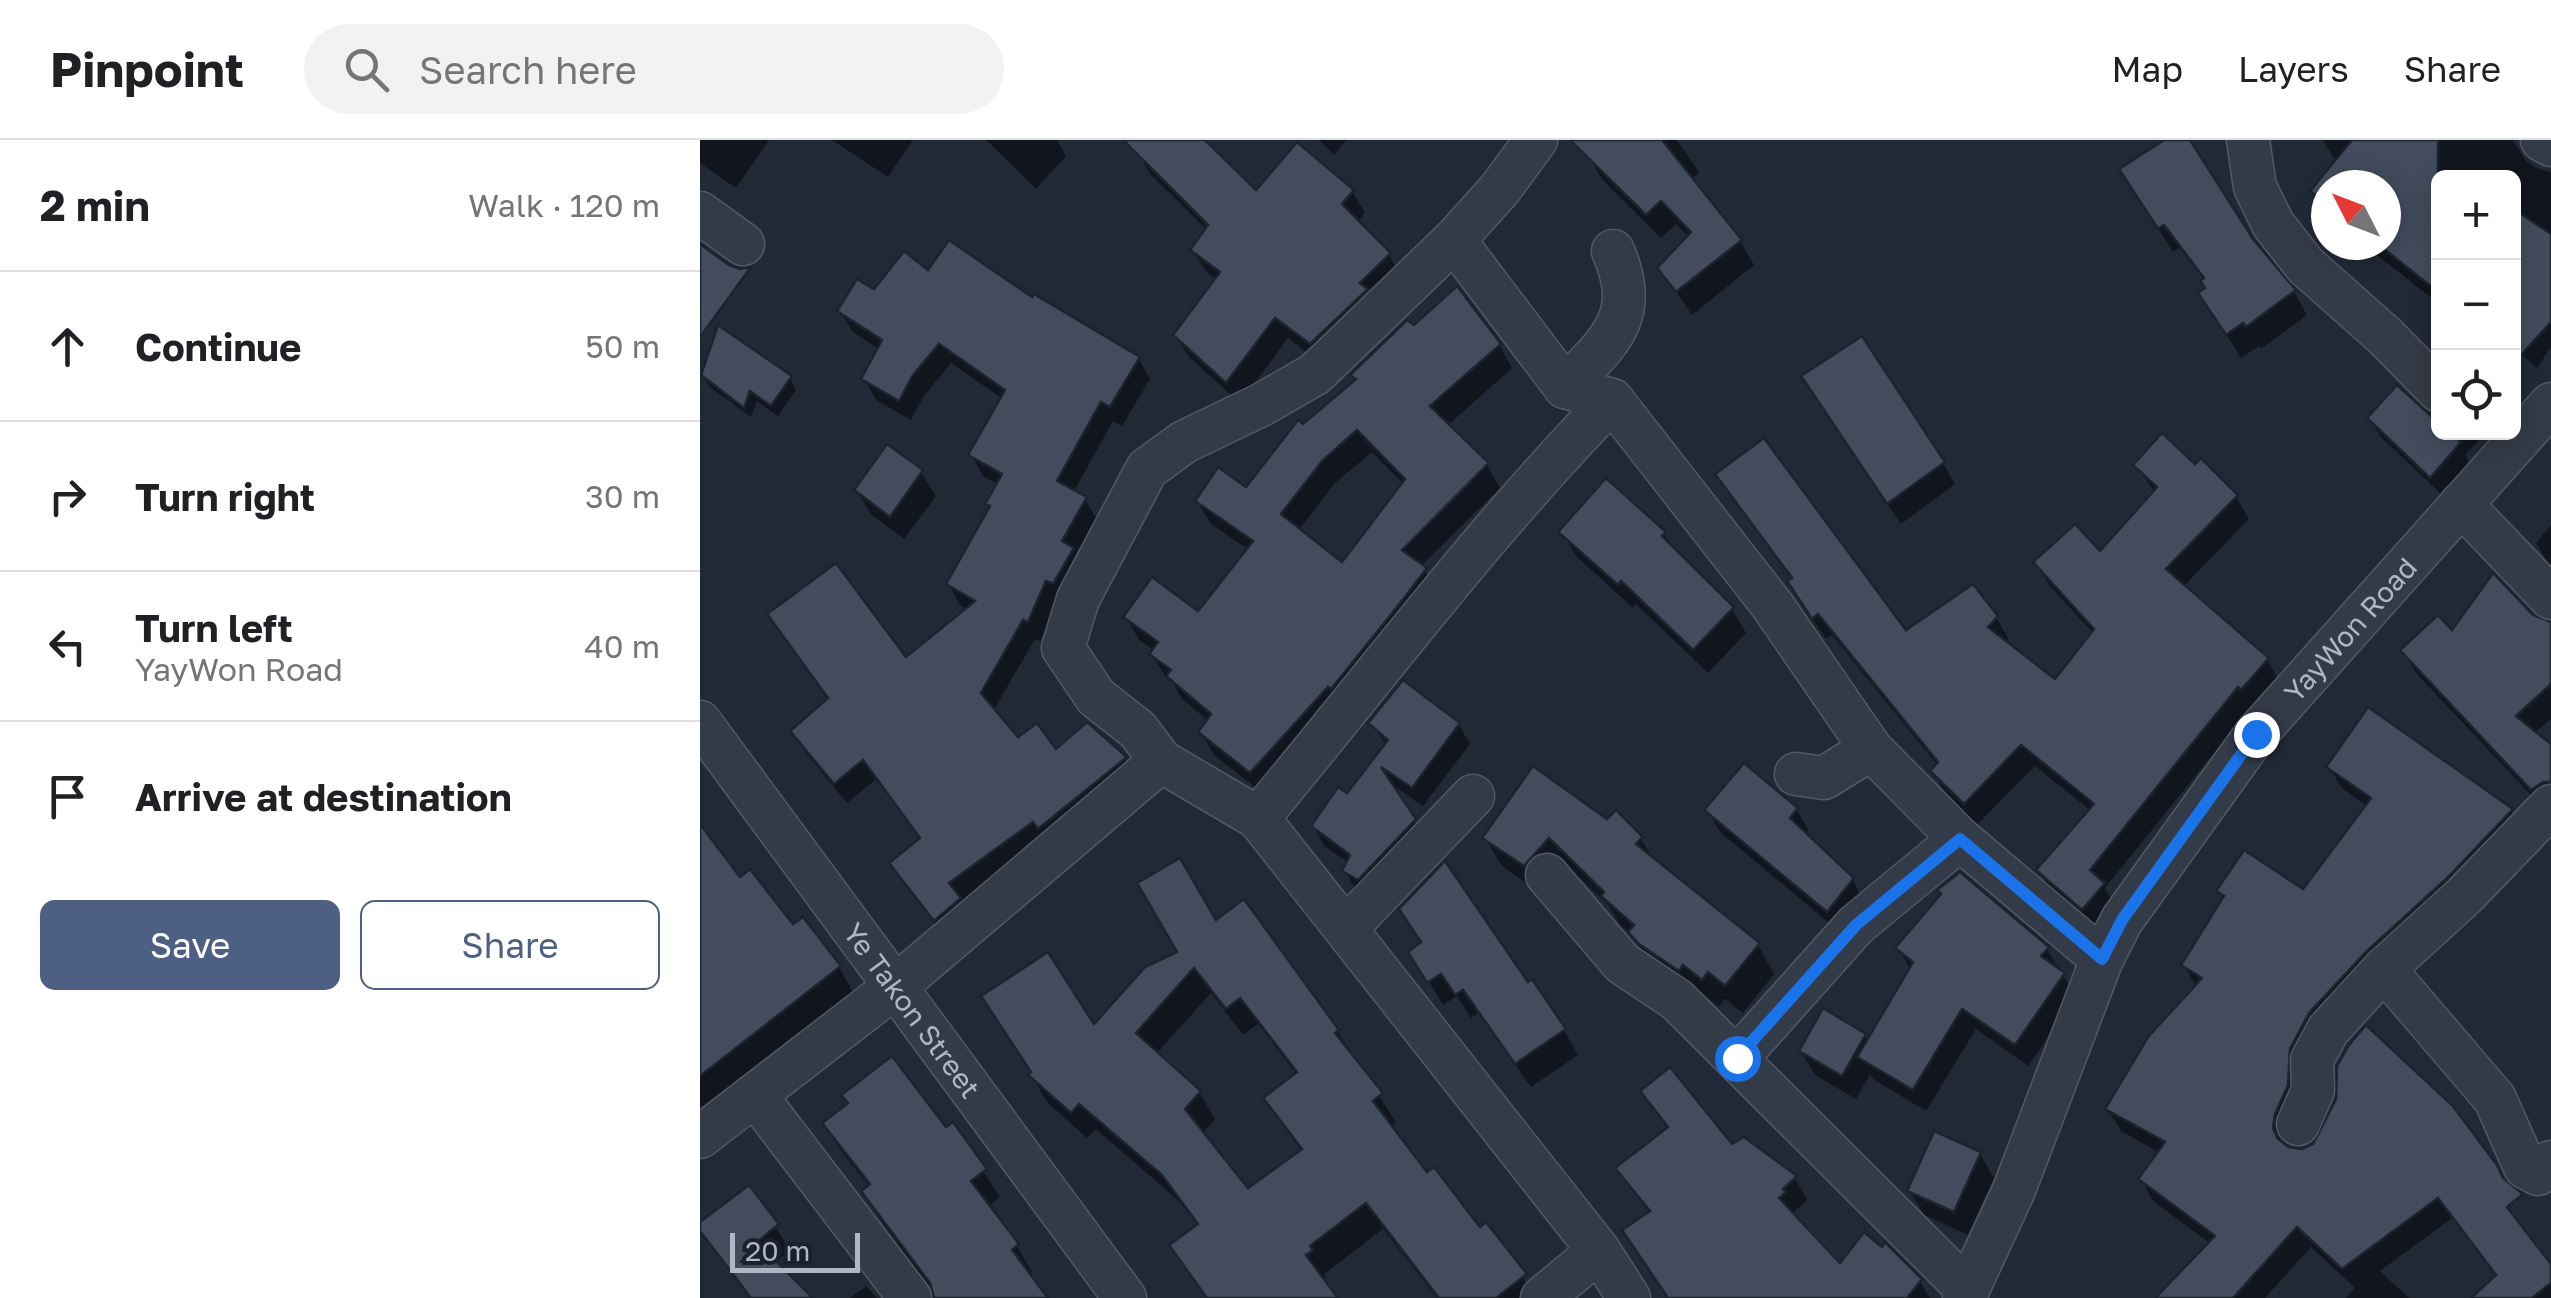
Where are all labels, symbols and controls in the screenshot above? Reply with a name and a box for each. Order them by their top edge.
search box [304,24,1004,114]
text: Pinpoint [50,40,244,98]
icon: search [339,42,394,97]
text: Search here [419,47,637,92]
text: Map [2112,48,2183,90]
text: Layers [2238,48,2349,90]
text: Share [2404,48,2501,90]
north arrow [2311,170,2401,260]
map controls [2431,170,2521,440]
button: + [2431,170,2521,260]
text: 2 min [40,180,150,230]
text: Walk · 120 m [468,186,660,224]
button: − [2431,260,2521,350]
icon: ahead [40,319,95,374]
text: Continue [135,324,301,369]
text: 50 m [585,327,660,365]
button: locate [2431,350,2521,440]
icon: right [40,469,95,524]
text: Turn right [135,474,315,519]
text: 30 m [585,477,660,515]
street label: YayWon Road [2277,550,2423,708]
text: Turn left [135,605,293,650]
icon: left [40,619,95,674]
text: 40 m [584,627,660,665]
text: YayWon Road [135,650,343,688]
route end [2234,712,2280,758]
icon: arrive [40,769,95,824]
text: Arrive at destination [135,774,512,819]
button: Save [40,900,340,990]
button: Share [360,900,660,990]
street label: Ye Takon Street [837,916,988,1104]
route start [1715,1036,1761,1082]
scale bar [730,1228,860,1272]
text: 20 m [745,1234,810,1267]

